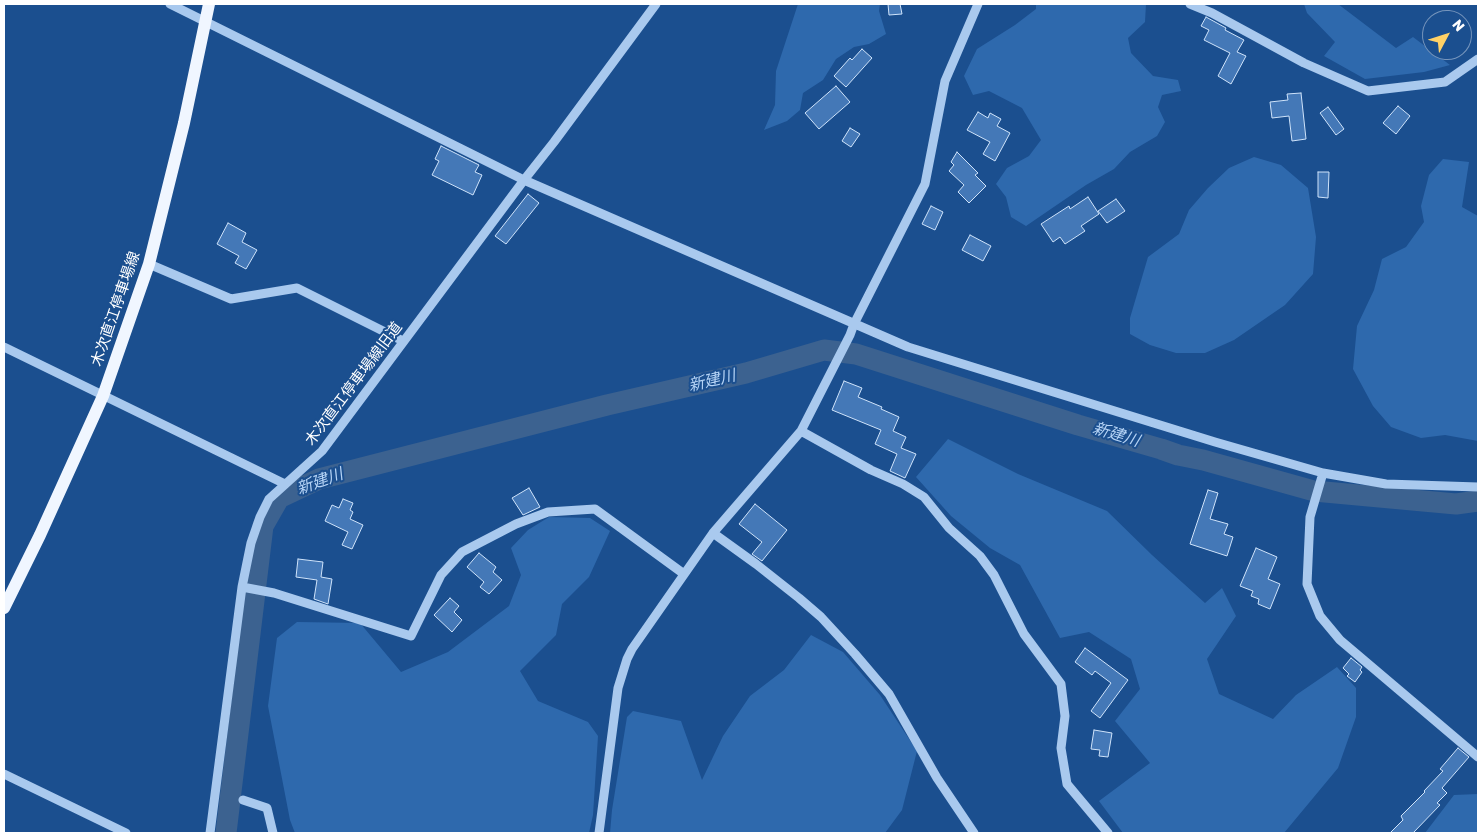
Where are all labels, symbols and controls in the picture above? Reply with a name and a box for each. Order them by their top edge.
north arrow [1422,10,1472,60]
text: N [1448,16,1468,35]
street label: 木次直江停車場線 [88,249,144,369]
street label: 木次直江停車場線旧道 [302,319,406,449]
water label: 新建川 [686,366,738,396]
water label: 新建川 [1090,419,1142,451]
water label: 新建川 [294,465,346,499]

